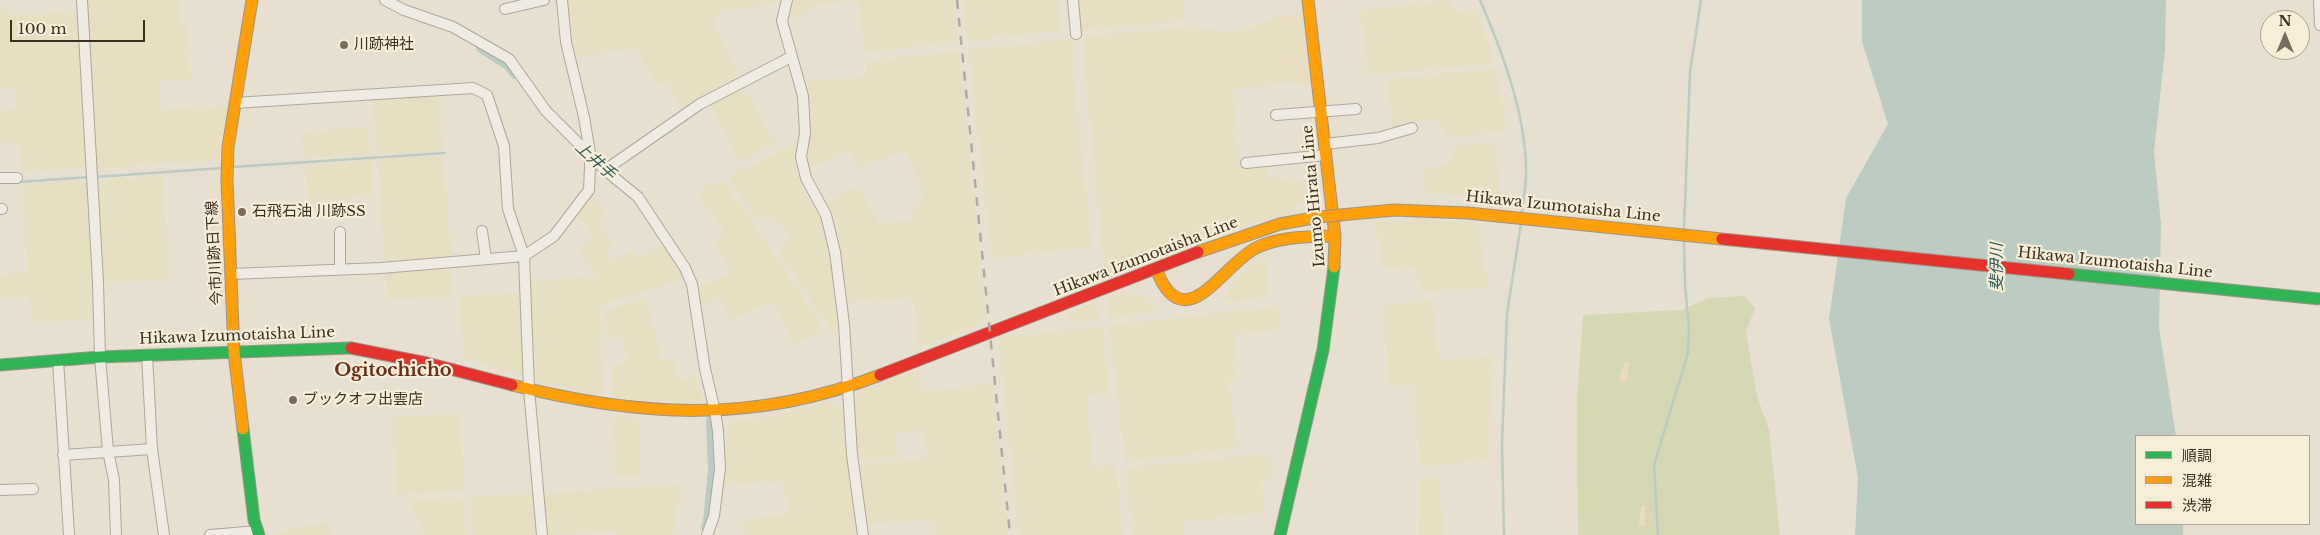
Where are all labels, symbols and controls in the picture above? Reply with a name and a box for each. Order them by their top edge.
scale bar [12,10,148,42]
north arrow [2260,10,2310,60]
text: N [2278,12,2292,30]
text: 100 m [18,19,67,38]
place label: 川跡神社 [354,36,414,54]
marker: 川跡神社 [338,39,350,51]
street label: Izumo Hirata Line [1299,124,1329,268]
water label: 上井手 [571,138,619,184]
street label: Hikawa Izumotaisha Line [1465,188,1661,226]
street label: 今市川跡日下線 [203,200,227,306]
place label: 石飛石油 川跡SS [252,203,366,221]
marker: 石飛石油 川跡SS [236,206,248,218]
street label: Hikawa Izumotaisha Line [1051,214,1241,300]
water label: 斐伊川 [1987,243,2007,291]
street label: Hikawa Izumotaisha Line [2017,244,2213,282]
street label: Hikawa Izumotaisha Line [139,324,335,348]
district label: Ogitochicho [334,360,452,382]
place label: ブックオフ出雲店 [303,391,423,409]
marker: ブックオフ出雲店 [287,394,299,406]
legend [2135,435,2310,525]
text: 順調 [2182,446,2212,465]
text: 混雑 [2182,471,2212,490]
text: 渋滞 [2182,496,2212,515]

